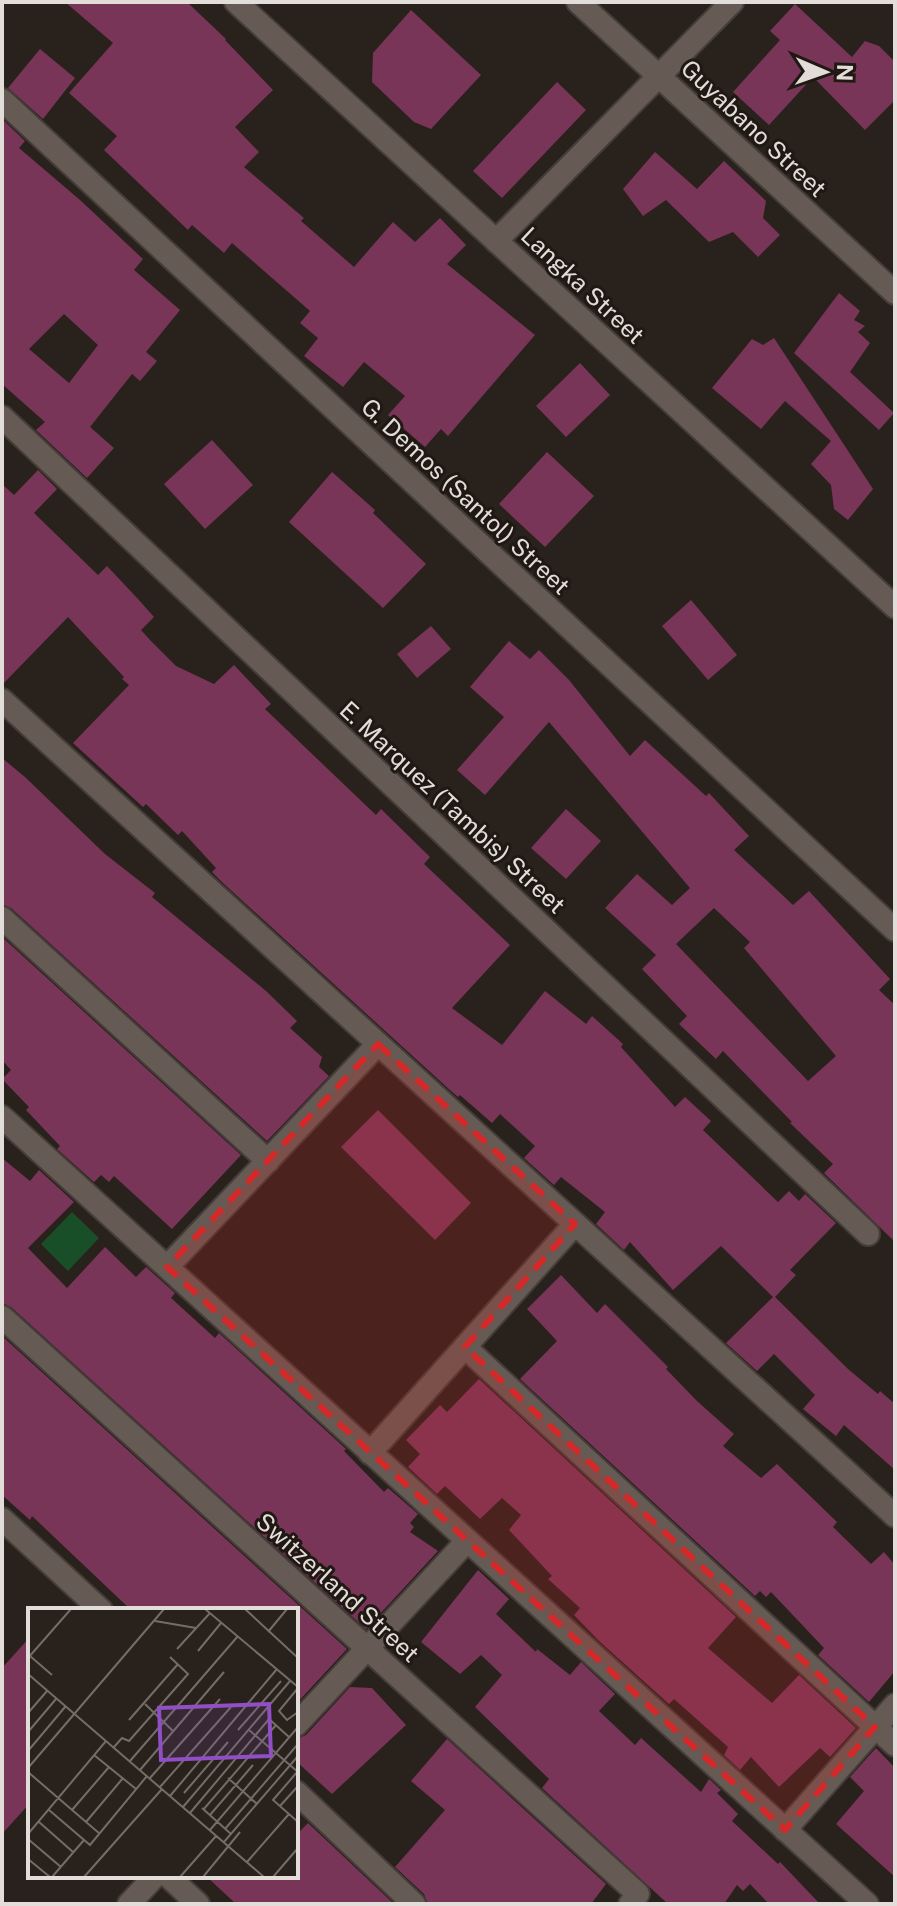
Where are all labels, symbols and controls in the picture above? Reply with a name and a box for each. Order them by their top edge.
north arrow [785,32,865,112]
street label: Guyabano Street [676,54,832,202]
text: N [832,64,858,82]
street label: Langka Street [516,221,650,349]
street label: G. Demos (Santol) Street [356,392,576,600]
street label: E. Marquez (Tambis) Street [335,695,571,919]
street label: Switzerland Street [251,1507,425,1667]
inset map [28,1608,298,1878]

